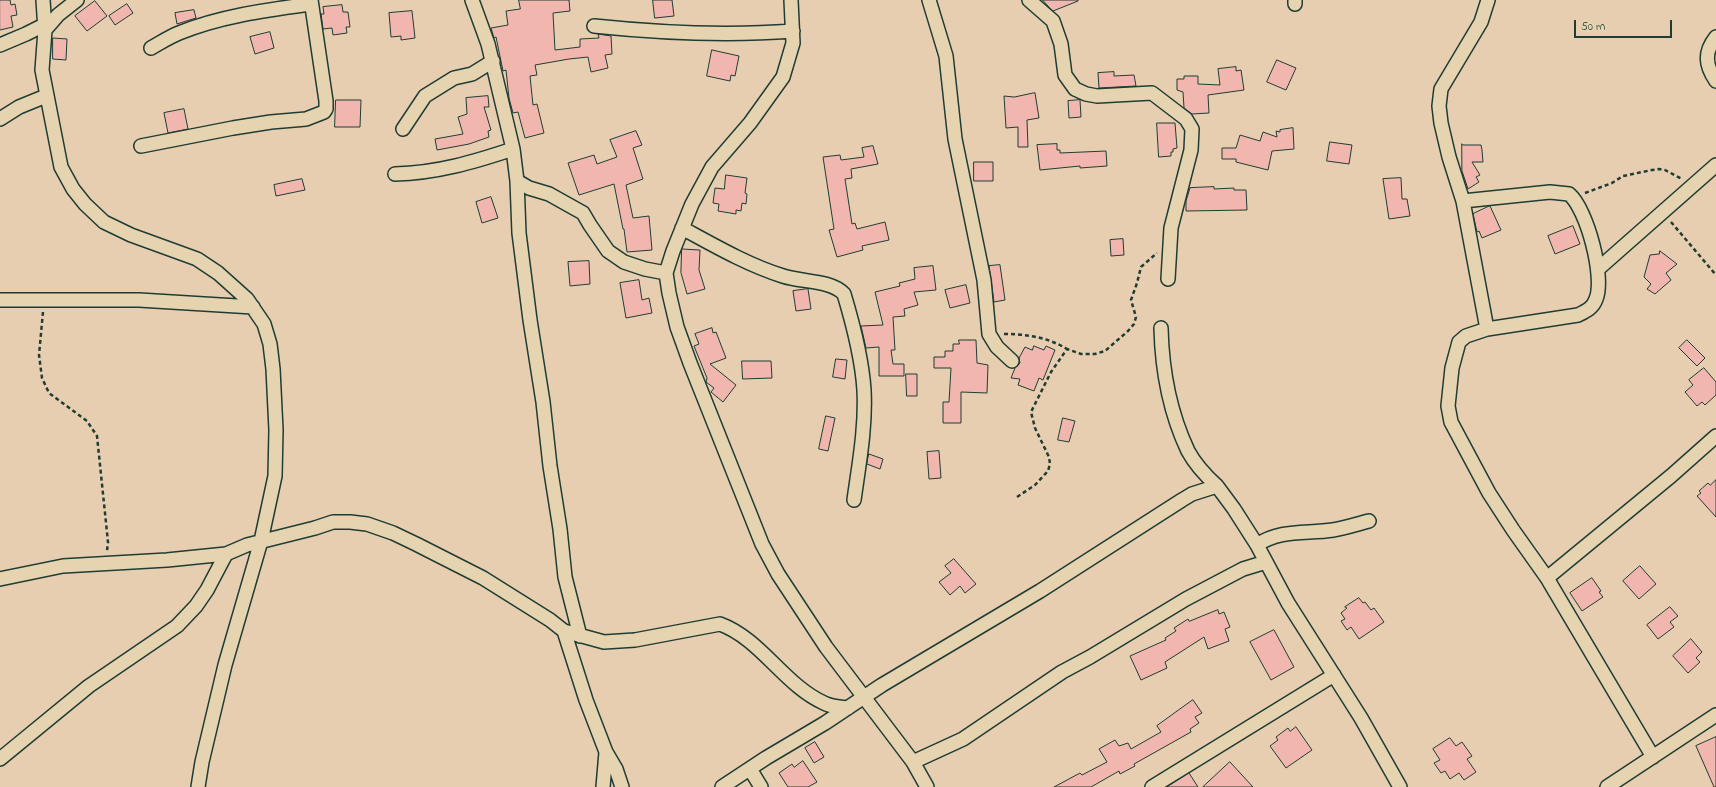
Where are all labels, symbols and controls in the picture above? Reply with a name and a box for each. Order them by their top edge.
scale bar [1576,12,1674,38]
text: 50 m [1581,18,1605,36]

